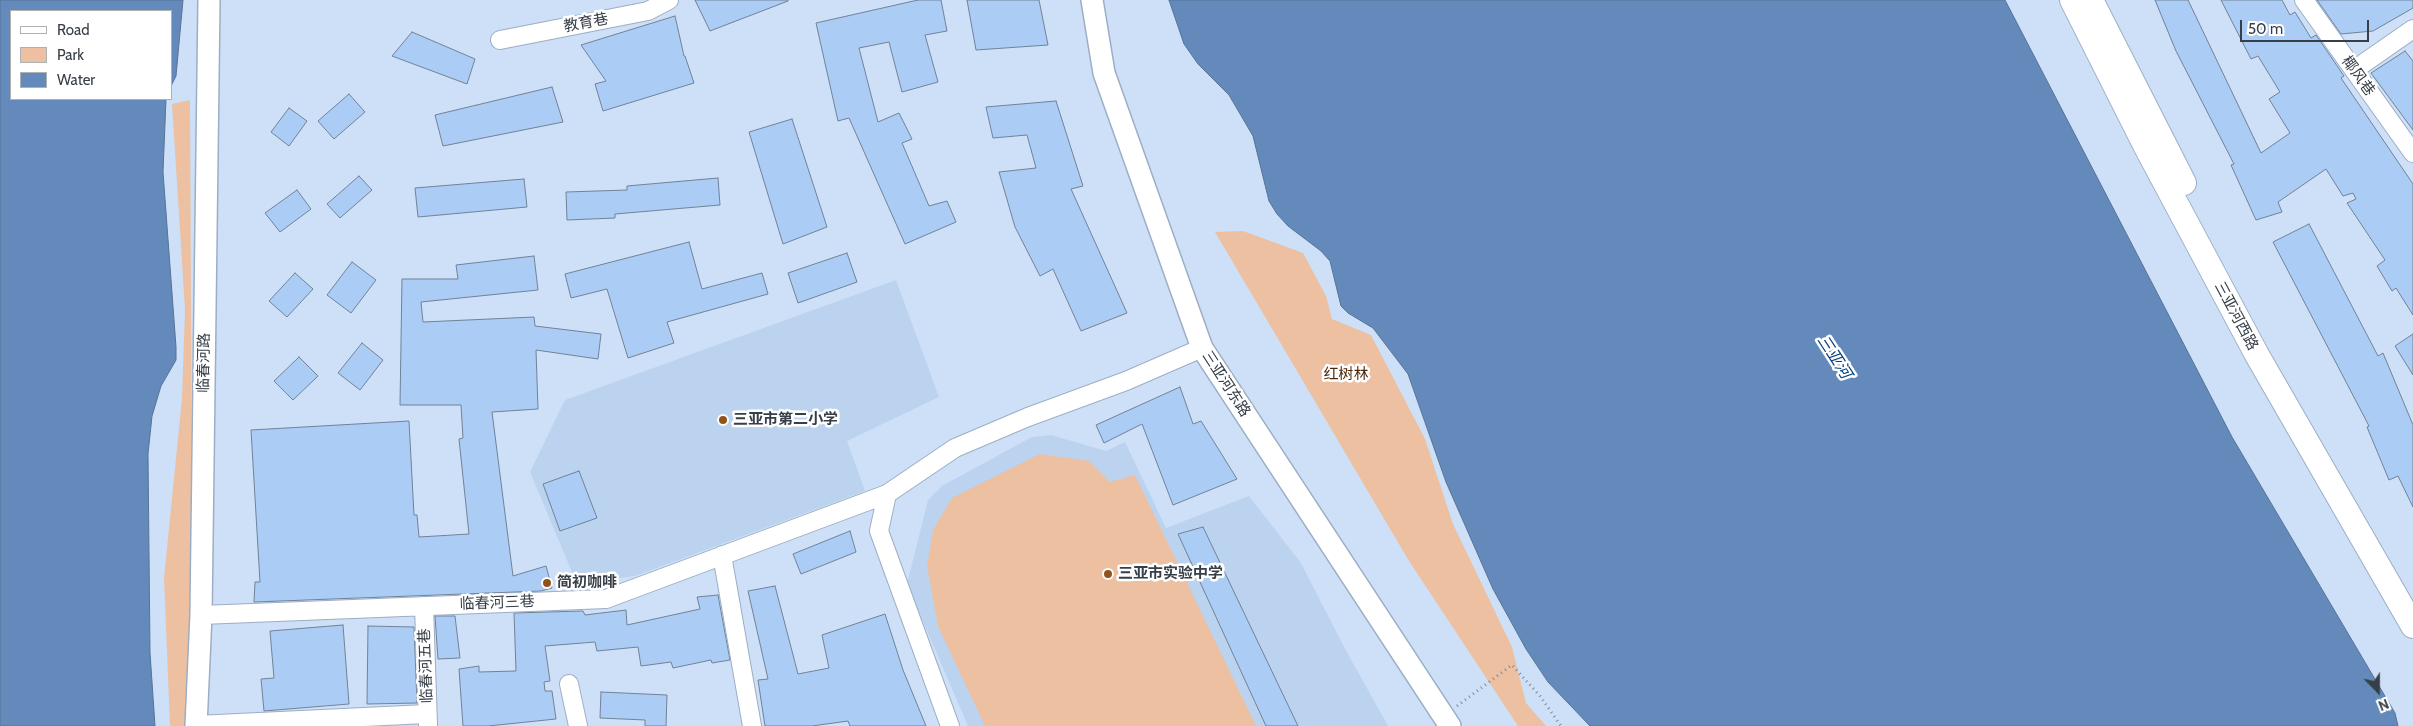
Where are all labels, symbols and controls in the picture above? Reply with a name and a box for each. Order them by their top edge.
legend [10,10,172,100]
street label: 教育巷 [562,10,610,36]
scale bar [2243,10,2372,42]
text: 50 m [2248,20,2283,38]
text: Road [57,21,90,39]
text: Park [57,46,84,64]
street label: 椰风巷 [2337,53,2379,99]
text: Water [57,71,95,89]
street label: 三亚河西路 [2210,279,2262,353]
water label: 三亚河 [1813,332,1855,382]
street label: 临春河路 [194,333,214,393]
street label: 三亚河东路 [1198,348,1254,420]
park label: 红树林 [1324,366,1368,384]
place label: 三亚市第二小学 [733,411,838,429]
marker: 三亚市第二小学 [717,414,729,426]
place label: 三亚市实验中学 [1118,565,1223,583]
marker: 三亚市实验中学 [1102,568,1114,580]
place label: 简初咖啡 [557,574,617,592]
marker: 简初咖啡 [541,577,553,589]
street label: 临春河三巷 [459,593,535,613]
street label: 临春河五巷 [416,628,436,704]
north arrow [2353,666,2403,716]
text: N [2376,695,2392,715]

